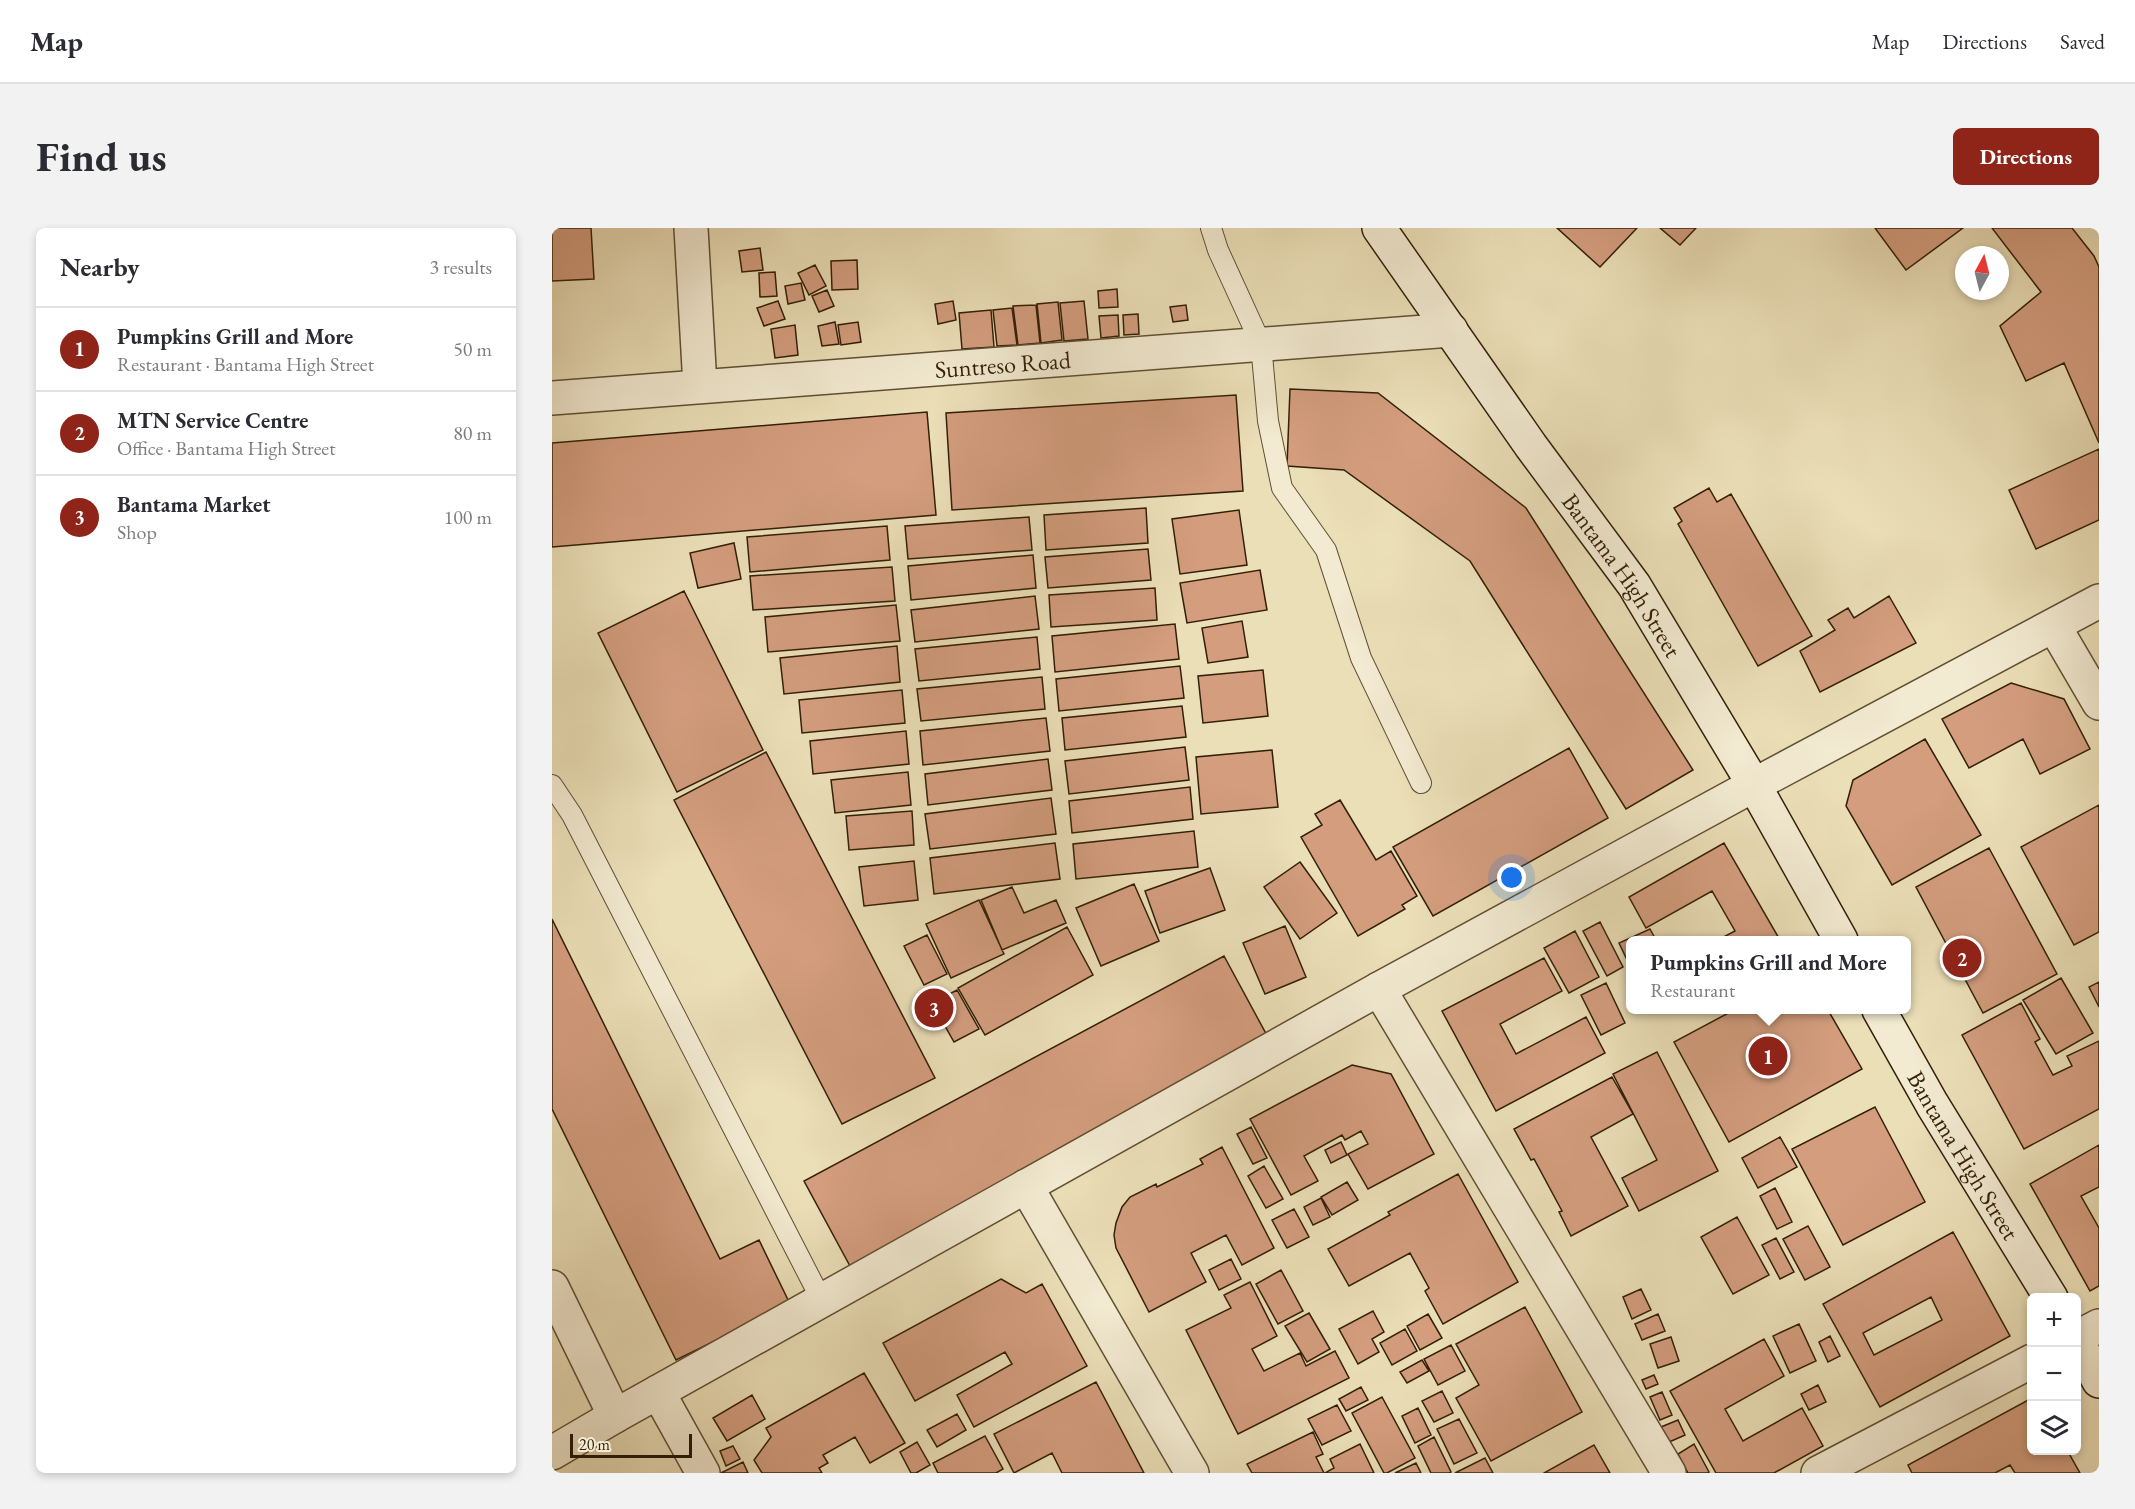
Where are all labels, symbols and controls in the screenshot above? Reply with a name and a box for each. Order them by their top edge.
text: Map [30,23,83,59]
text: Map [1872,28,1909,55]
text: Directions [1942,28,2027,55]
text: Saved [2060,28,2105,55]
button: Directions [1953,128,2099,185]
text: Find us [36,129,167,184]
north arrow [1955,246,2009,300]
text: Nearby [60,250,140,284]
text: 3 results [429,254,492,280]
text: Pumpkins Grill and More [117,322,353,351]
text: 1 [74,336,85,362]
text: 50 m [453,336,492,362]
street label: Suntreso Road [934,343,1073,385]
text: Restaurant · Bantama High Street [117,351,374,377]
text: MTN Service Centre [117,406,309,435]
text: 2 [74,420,85,446]
text: 80 m [453,420,492,446]
text: Office · Bantama High Street [117,435,335,461]
street label: Bantama High Street [1556,487,1689,663]
text: Bantama Market [117,490,270,519]
text: 3 [74,504,85,530]
text: 100 m [444,504,492,530]
text: Shop [117,519,157,545]
your location [1497,863,1526,892]
popup [1626,936,1911,1014]
pin: 2 [1942,936,1982,980]
text: Pumpkins Grill and More [1650,948,1887,977]
text: Restaurant [1650,977,1735,1003]
pin: 3 [914,986,953,1030]
pin: 1 [1748,1034,1788,1078]
street label: Bantama High Street [1901,1065,2027,1246]
map controls [2027,1293,2081,1455]
button: + [2027,1293,2081,1347]
button: − [2027,1347,2081,1401]
button: layers [2027,1401,2081,1455]
scale bar [570,1431,692,1458]
text: 20 m [579,1434,610,1455]

